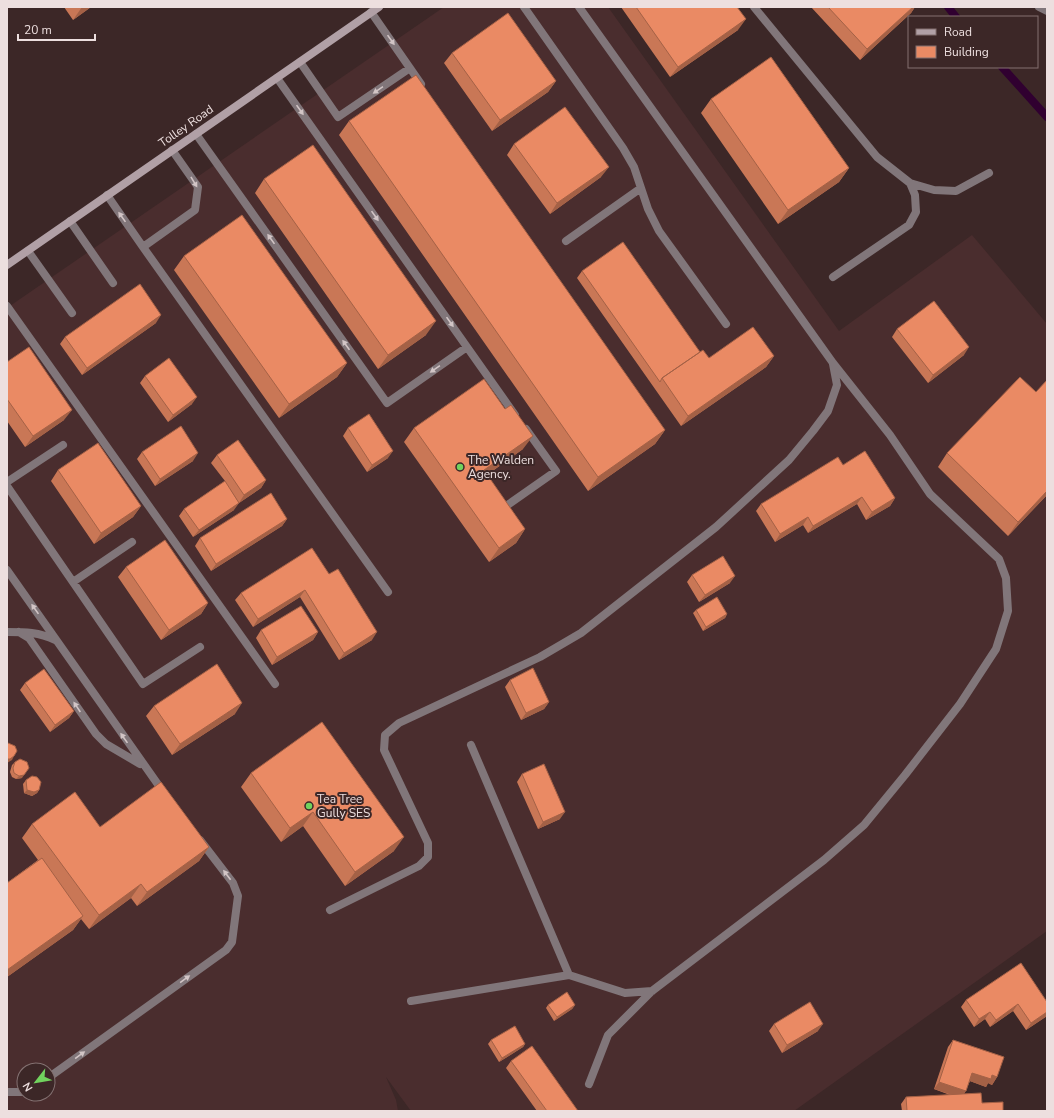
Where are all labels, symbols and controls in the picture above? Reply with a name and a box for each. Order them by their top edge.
scale bar [18,16,95,42]
legend [908,16,1038,68]
text: 20 m [24,22,52,38]
text: Road [944,24,972,40]
one-way arrow [387,35,395,46]
text: Building [944,44,989,60]
one-way arrow [372,86,383,94]
street label: Tolley Road [155,101,217,151]
one-way arrow [296,104,304,115]
one-way arrow [190,177,197,188]
one-way arrow [371,210,379,221]
one-way arrow [118,211,126,222]
one-way arrow [267,234,275,244]
one-way arrow [446,317,454,327]
one-way arrow [342,340,350,350]
one-way arrow [430,365,440,373]
place label: The Walden Agency. [468,452,534,482]
marker: The Walden Agency. [455,462,465,472]
one-way arrow [31,604,39,615]
one-way arrow [73,702,81,712]
one-way arrow [120,732,128,743]
place label: Tea Tree Gully SES [317,791,370,821]
marker: Tea Tree Gully SES [304,801,314,811]
one-way arrow [223,870,232,881]
one-way arrow [180,975,191,984]
one-way arrow [74,1051,85,1059]
north arrow [16,1062,56,1102]
text: N [19,1080,36,1094]

